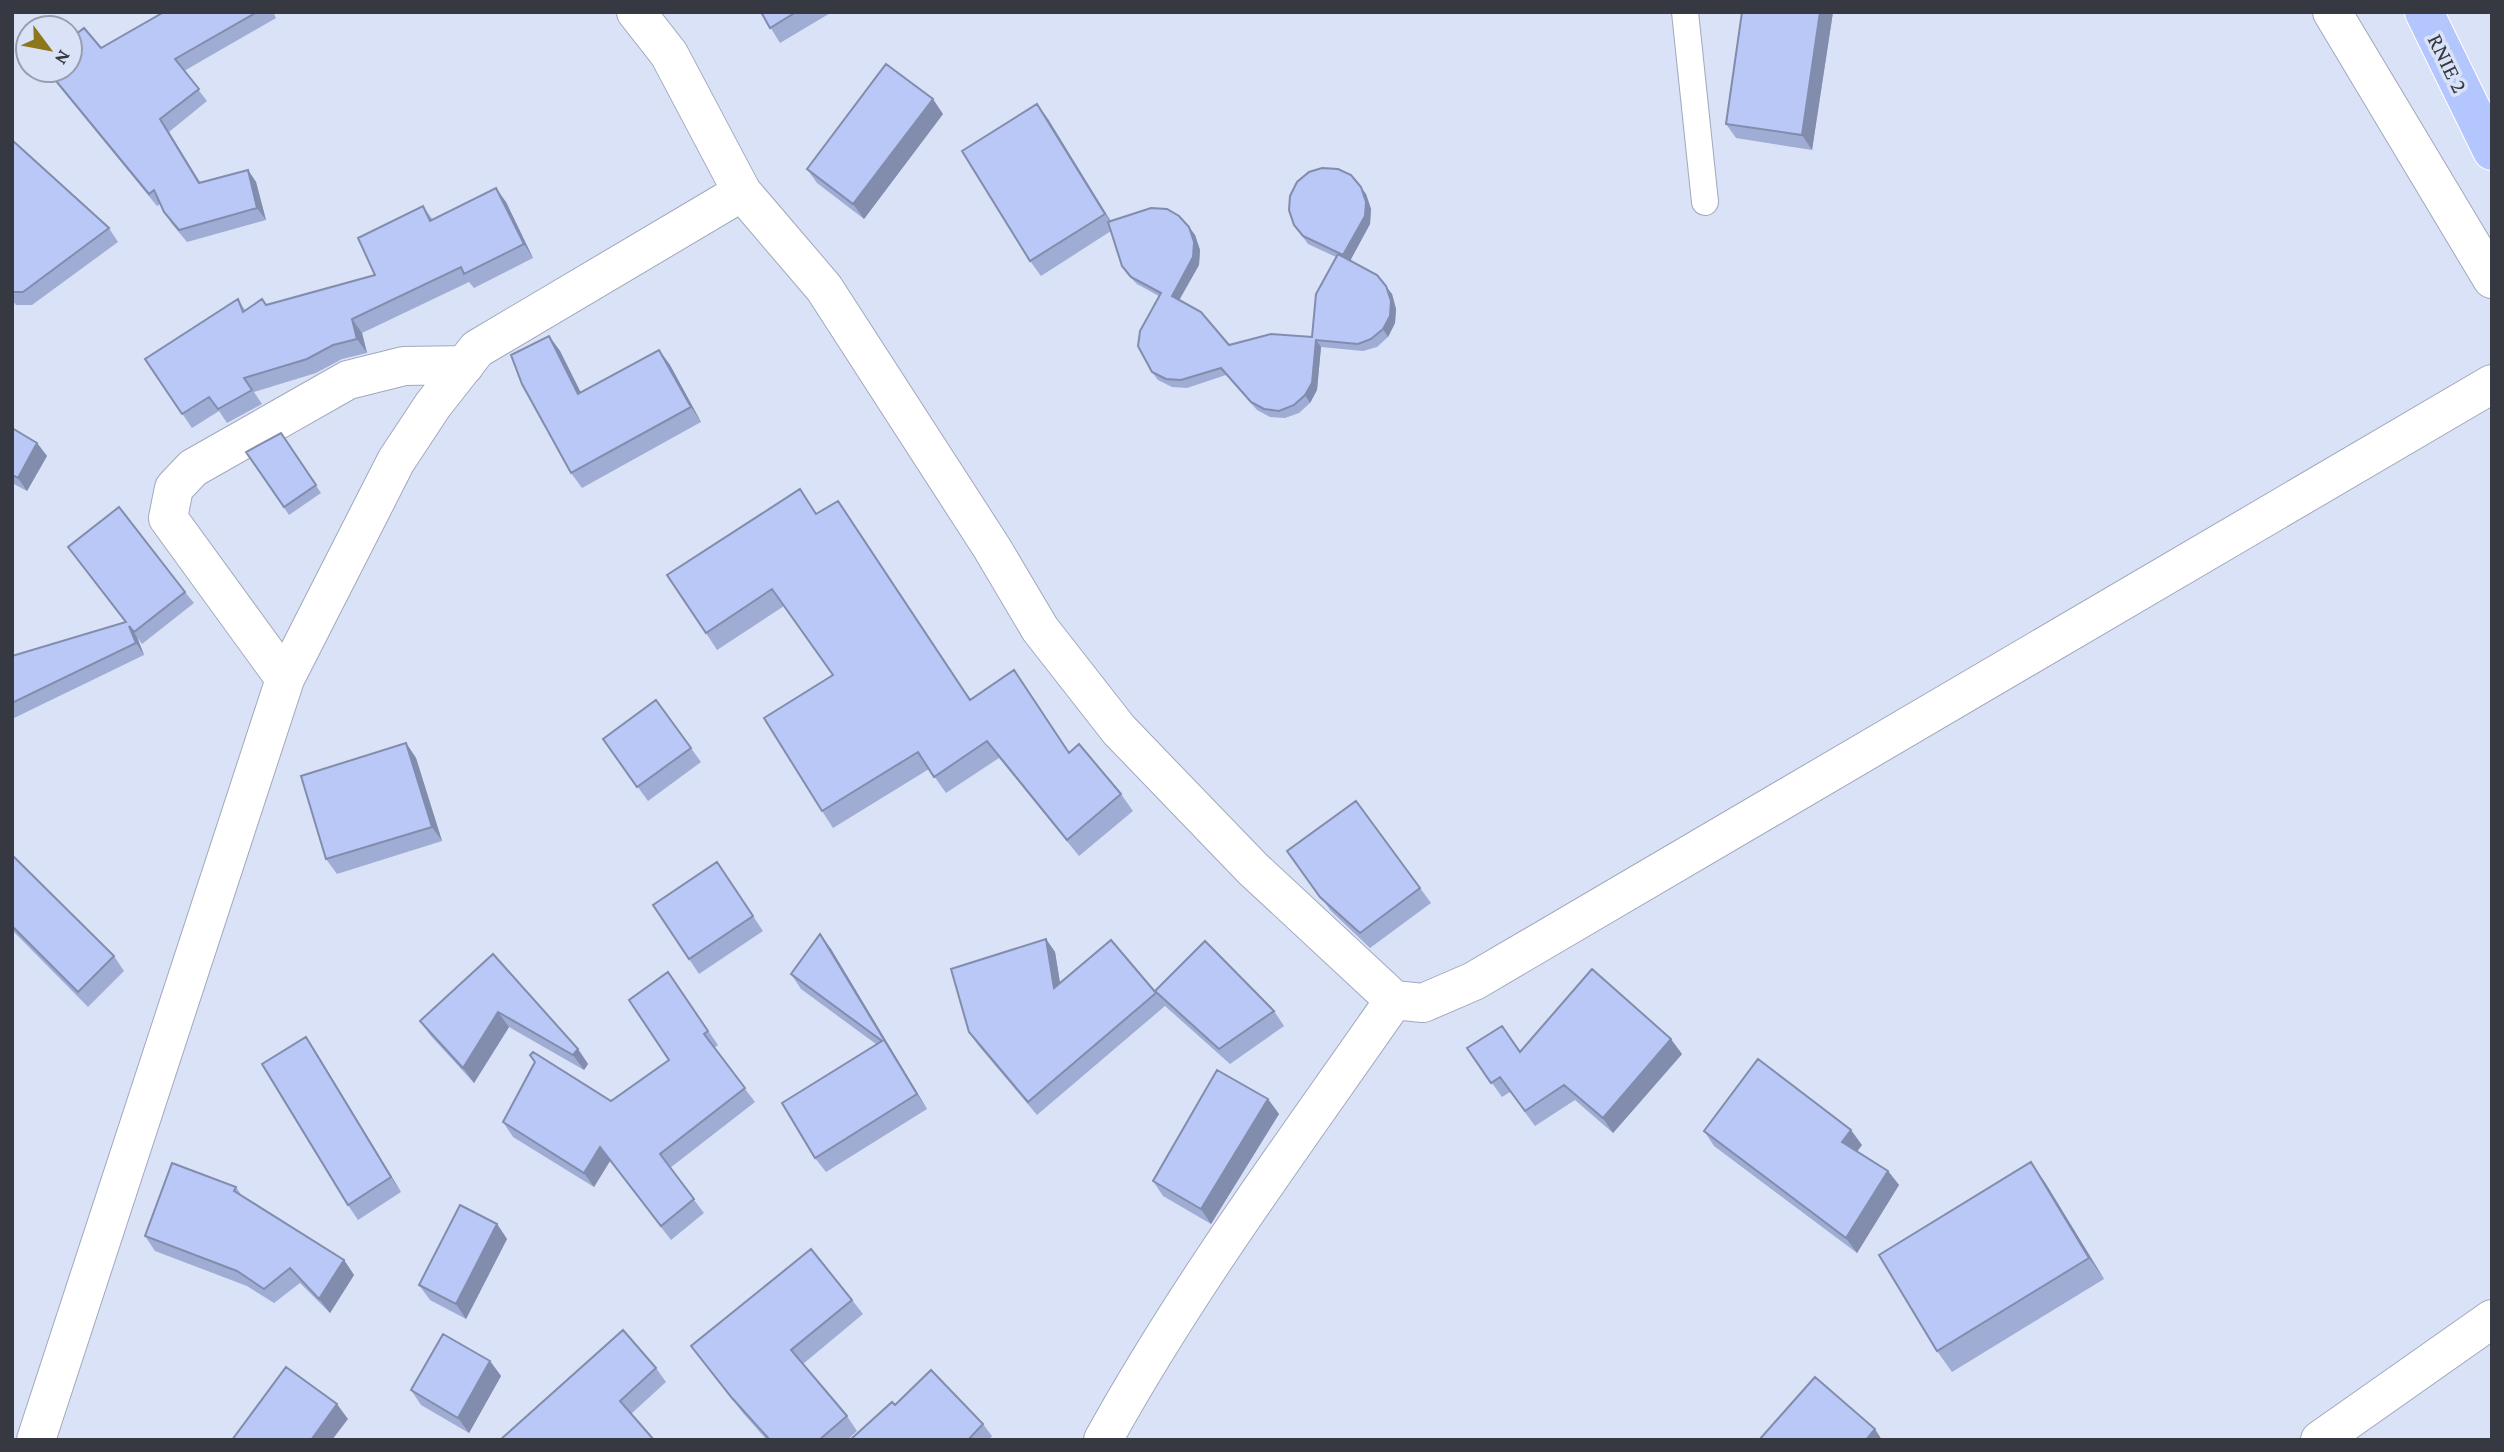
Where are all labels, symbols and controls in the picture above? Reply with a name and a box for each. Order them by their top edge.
north arrow [14,14,84,84]
street label: RNIE 2 [2423,29,2473,97]
text: N [51,47,75,69]

